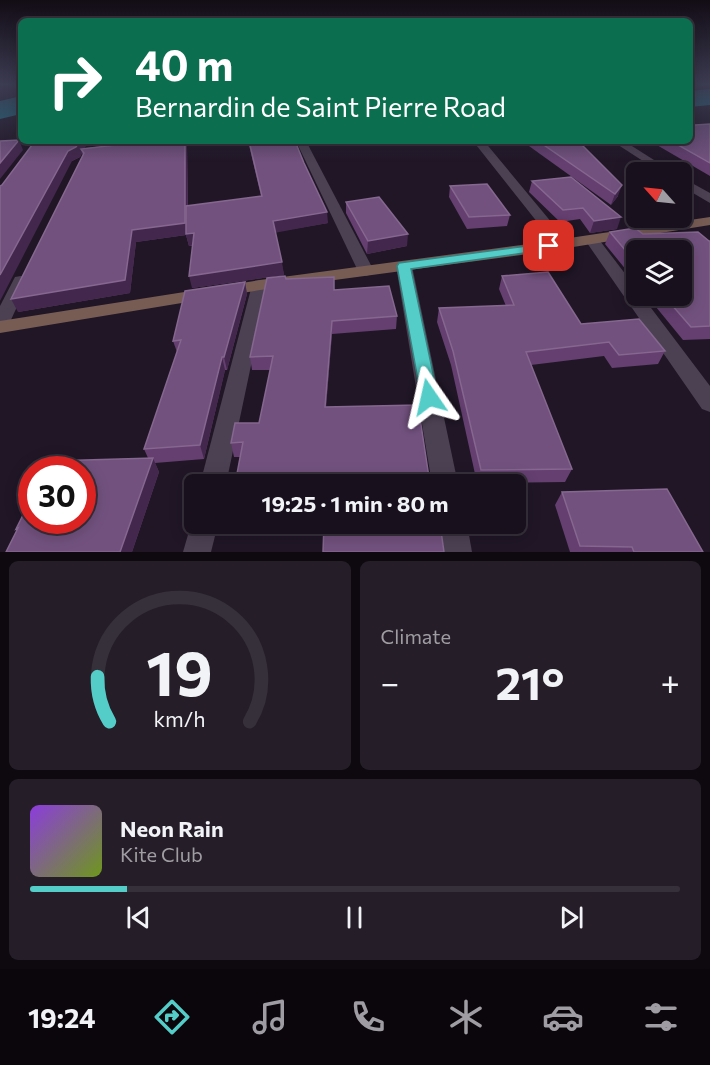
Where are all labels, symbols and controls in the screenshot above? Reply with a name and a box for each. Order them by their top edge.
text: 40 m [135,38,233,90]
icon: right [36,42,114,120]
text: Bernardin de Saint Pierre Road [135,90,506,123]
north arrow [626,162,692,228]
map controls [626,162,692,306]
pin [523,220,574,271]
icon: arrive [532,229,565,262]
button: layers [626,240,692,306]
position arrow [397,365,461,429]
speed limit sign: 30 [18,456,96,534]
text: 19:25 · 1 min · 80 m [262,490,448,517]
text: Climate [381,624,451,648]
text: 19 [146,633,213,709]
text: 21° [495,654,564,709]
text: − [381,661,399,702]
text: + [661,661,680,702]
text: km/h [154,706,206,732]
text: Neon Rain [120,815,224,842]
text: Kite Club [120,842,203,866]
icon: previous [122,901,155,934]
icon: pause [338,901,371,934]
icon: next [555,901,588,934]
icon: directions [151,996,193,1038]
icon: music [249,996,291,1038]
icon: phone [347,996,389,1038]
icon: climate [445,996,487,1038]
icon: car [542,996,584,1038]
icon: filters [640,996,682,1038]
text: 19:24 [28,1001,95,1034]

